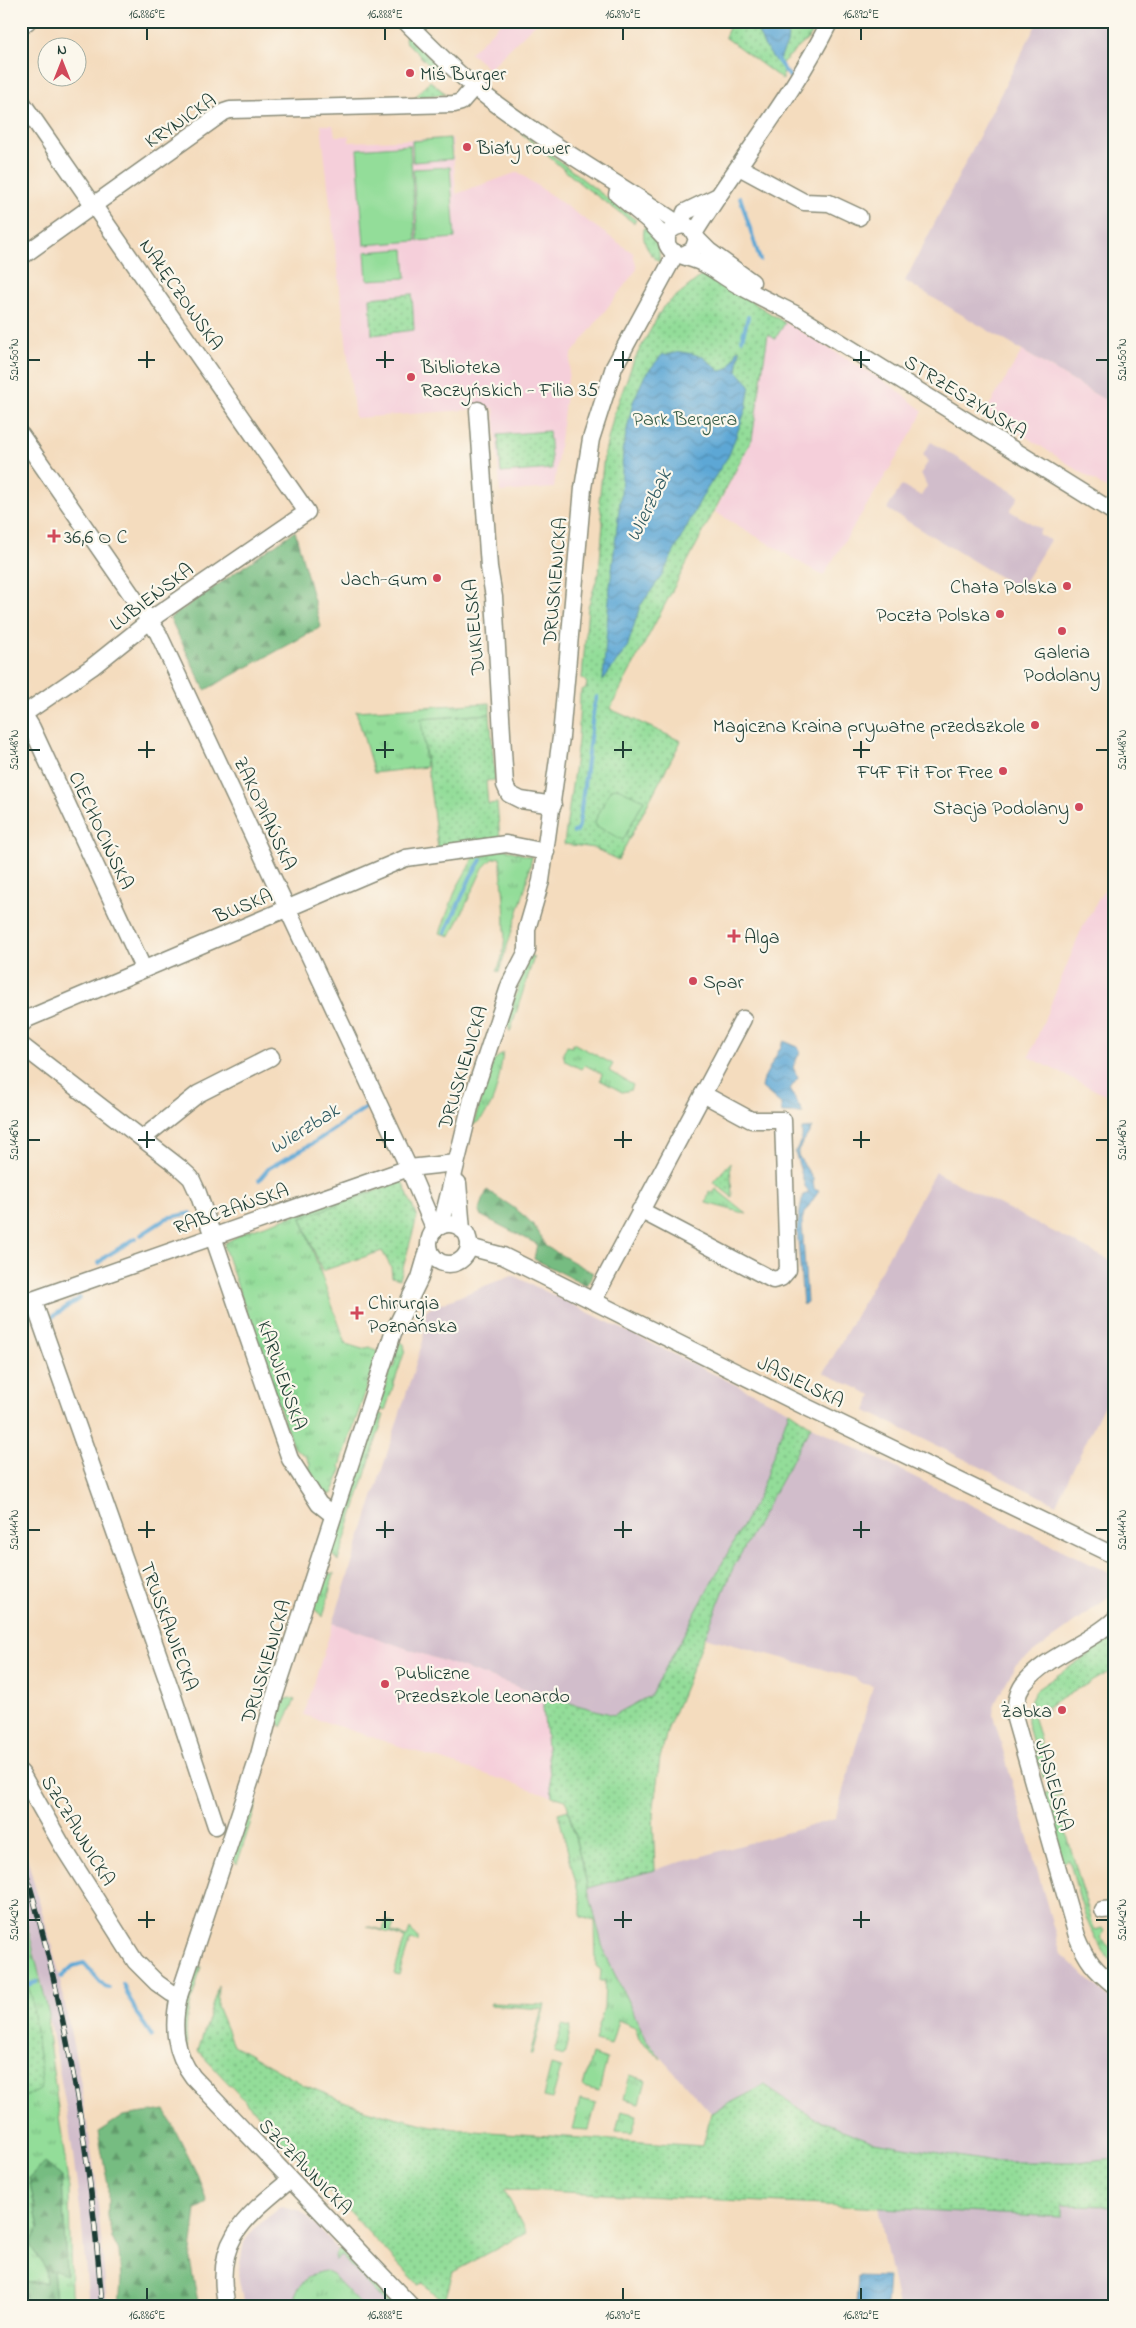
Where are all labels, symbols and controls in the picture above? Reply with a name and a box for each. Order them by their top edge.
text: 16.886°E [129,6,165,24]
text: 16.888°E [367,6,403,24]
text: 16.890°E [605,6,641,24]
text: 16.892°E [843,6,879,24]
north arrow [38,38,88,88]
text: N [57,40,67,61]
place label: Miś Burger [420,61,507,91]
marker: Miś Burger [404,67,416,79]
street label: KRYNICKA [140,87,223,157]
place label: Biały rower [476,135,571,164]
marker: Biały rower [461,141,473,153]
street label: NAŁĘCZOWSKA [131,234,229,357]
text: 52.450°N [6,338,24,382]
text: 52.450°N [1114,338,1132,382]
street label: STRZESZYŃSKA [897,349,1032,448]
place label: Biblioteka Raczyńskich - Filia 35 [420,354,599,406]
marker: Biblioteka Raczyńskich - Filia 35 [405,371,417,383]
park label: Park Bergera [633,406,737,436]
water label: Wierzbak [619,464,681,547]
street label: DRUSKIENICKA [536,516,577,647]
place label: 36,6 O C [64,524,127,553]
marker: 36,6 O C [48,530,60,542]
street label: LUBIEŃSKA [104,557,201,639]
place label: Jach-Gum [341,566,427,595]
marker: Jach-Gum [431,572,443,584]
place label: Chata Polska [950,574,1057,603]
street label: DUKIELSKA [457,578,494,677]
marker: Chata Polska [1061,580,1073,592]
place label: Poczta Polska [876,602,990,631]
marker: Poczta Polska [994,608,1006,620]
marker: Galeria Podolany [1056,625,1068,637]
place label: Galeria Podolany [1024,639,1100,691]
place label: Magiczna Kraina prywatne przedszkole [713,713,1025,743]
marker: Magiczna Kraina prywatne przedszkole [1029,719,1041,731]
text: 52.448°N [6,730,24,770]
text: 52.448°N [1114,730,1132,770]
street label: ZAKOPIAŃSKA [225,753,303,876]
place label: F4F Fit For Free [856,759,993,788]
marker: F4F Fit For Free [997,765,1009,777]
street label: CIECHOCIŃSKA [60,767,140,895]
place label: Stacja Podolany [933,795,1069,824]
marker: Stacja Podolany [1073,801,1085,813]
street label: BUSKA [209,882,278,933]
place label: Alga [744,924,779,954]
marker: Alga [728,930,740,942]
place label: Spar [703,969,745,998]
marker: Spar [687,975,699,987]
street label: DRUSKIENICKA [432,1002,497,1134]
water label: Wierzbak [264,1096,347,1163]
text: 52.446°N [6,1119,24,1161]
text: 52.446°N [1114,1119,1132,1161]
street label: RABCZAŃSKA [170,1177,293,1244]
place label: Chirurgia Poznańska [368,1290,457,1342]
marker: Chirurgia Poznańska [350,1306,364,1320]
street label: KARWIEŃSKA [248,1317,313,1434]
street label: JASIELSKA [751,1350,849,1417]
text: 52.444°N [6,1509,24,1551]
text: 52.444°N [1114,1509,1132,1551]
street label: TRUSKAWIECKA [131,1558,204,1695]
street label: DRUSKIENICKA [235,1596,300,1728]
place label: Publiczne Przedszkole Leonardo [395,1660,570,1712]
marker: Publiczne Przedszkole Leonardo [379,1678,391,1690]
place label: Żabka [1000,1698,1052,1727]
marker: Żabka [1056,1704,1068,1716]
street label: JASIELSKA [1026,1737,1079,1835]
street label: SZCZAWNICKA [32,1770,121,1892]
text: 52.442°N [6,1899,24,1941]
text: 52.442°N [1114,1899,1132,1941]
street label: SZCZAWNICKA [250,2113,358,2223]
text: 16.886°E [129,2307,165,2325]
text: 16.888°E [367,2307,403,2325]
text: 16.890°E [605,2307,641,2325]
text: 16.892°E [843,2307,879,2325]

